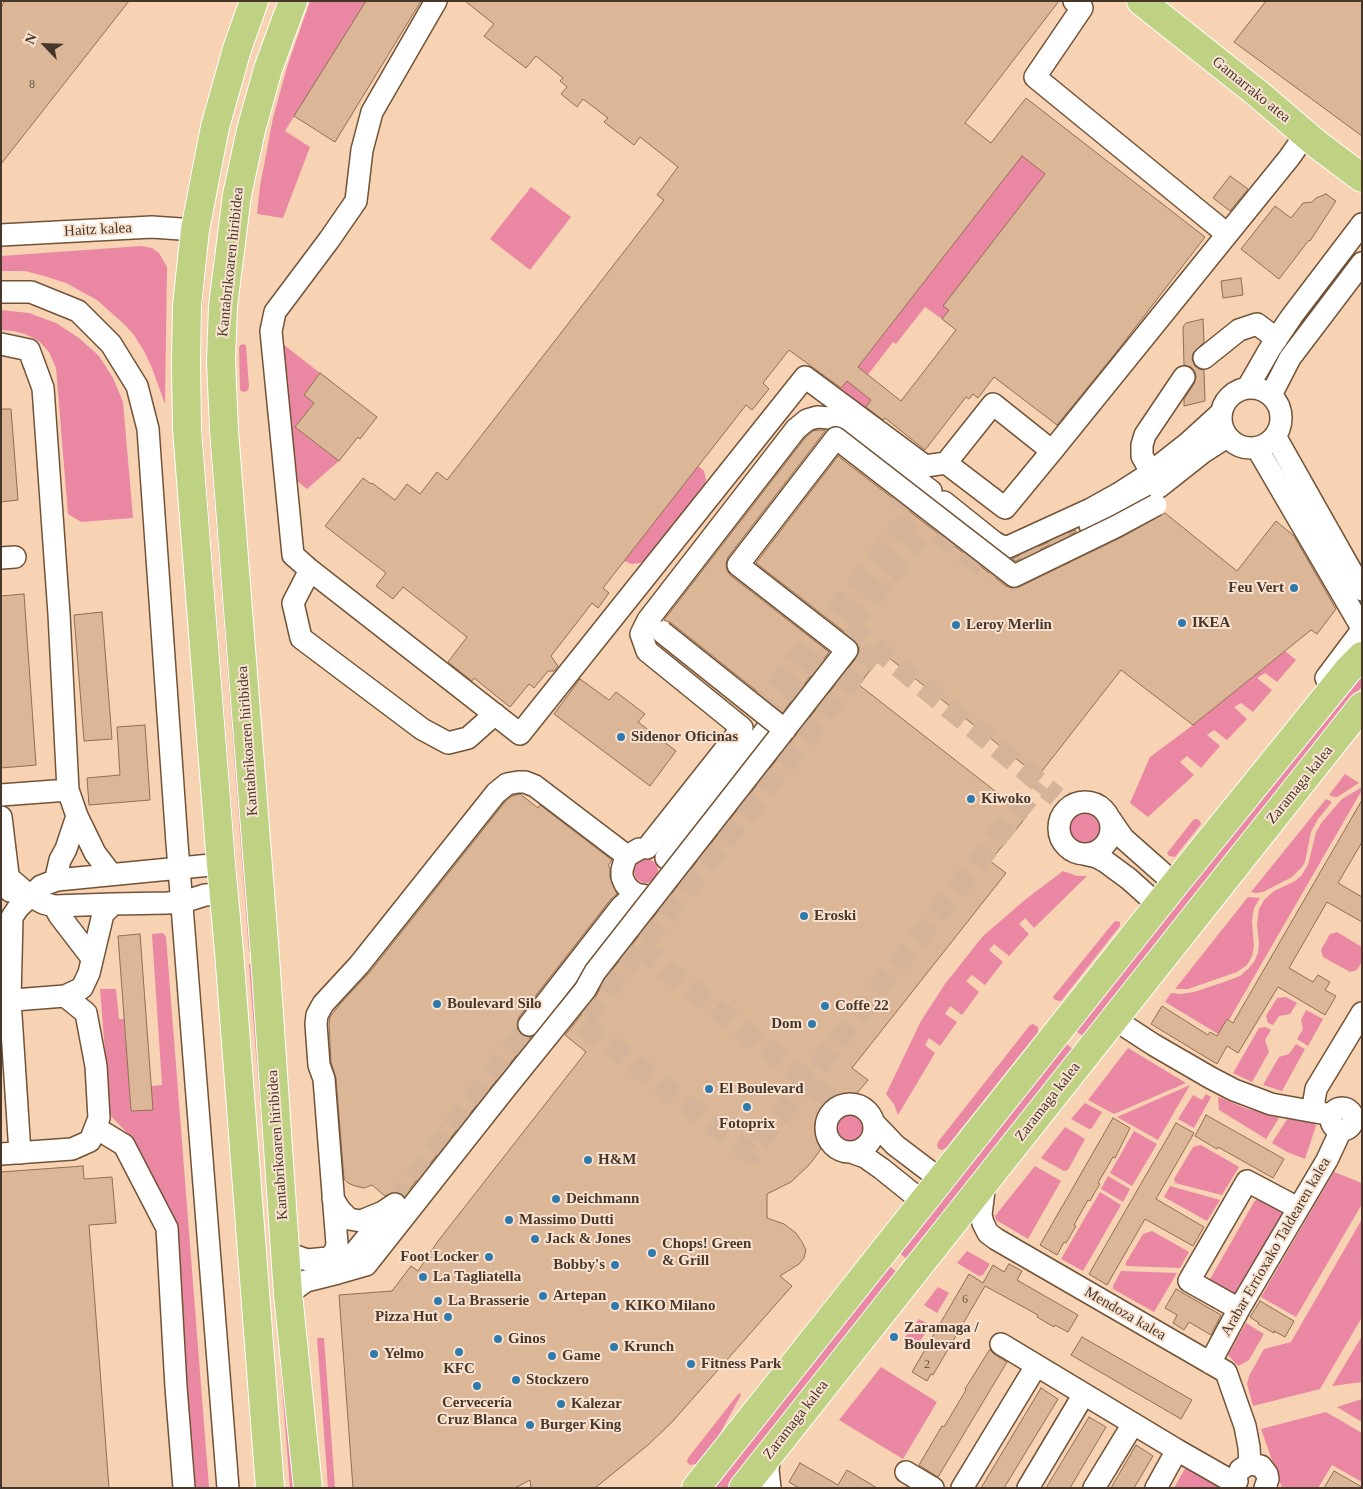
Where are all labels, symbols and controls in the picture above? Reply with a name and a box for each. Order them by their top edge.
north arrow [20,20,70,70]
text: N [22,31,40,46]
street label: Gamarrako atea [1208,53,1294,127]
house number: 8 [29,78,35,92]
street label: Kantabrikoaren hiribidea [214,186,248,338]
street label: Haitz kalea [64,219,132,241]
place label: Feu Vert [1228,579,1284,597]
marker: Feu Vert [1288,582,1300,594]
place label: IKEA [1192,614,1230,632]
place label: Leroy Merlin [966,616,1052,634]
marker: IKEA [1176,617,1188,629]
marker: Leroy Merlin [950,619,962,631]
street label: Kantabrikoaren hiribidea [234,665,262,817]
place label: Sidenor Oficinas [631,728,738,746]
marker: Sidenor Oficinas [615,731,627,743]
street label: Zaramaga kalea [1263,742,1337,828]
place label: Kiwoko [981,790,1031,808]
marker: Kiwoko [965,793,977,805]
place label: Eroski [814,907,856,925]
marker: Eroski [798,910,810,922]
place label: Boulevard Silo [447,995,542,1013]
place label: Coffe 22 [835,997,889,1015]
marker: Boulevard Silo [431,998,443,1010]
marker: Coffe 22 [819,1000,831,1012]
place label: Dom [771,1015,802,1033]
marker: Dom [806,1018,818,1030]
street label: Zaramaga kalea [1012,1059,1084,1145]
street label: Kantabrikoaren hiribidea [264,1069,292,1221]
place label: El Boulevard [719,1080,804,1098]
marker: El Boulevard [703,1083,715,1095]
marker: Fotoprix [741,1101,753,1113]
place label: Fotoprix [719,1115,775,1133]
place label: H&M [598,1151,636,1169]
marker: H&M [582,1154,594,1166]
street label: Arabar Errioxako Taldearen kalea [1217,1154,1335,1340]
place label: Deichmann [566,1190,639,1208]
marker: Deichmann [550,1193,562,1205]
place label: Massimo Dutti [519,1211,614,1229]
marker: Massimo Dutti [503,1214,515,1226]
place label: Jack & Jones [545,1230,631,1248]
marker: Jack & Jones [529,1233,541,1245]
place label: Chops! Green & Grill [662,1235,751,1270]
marker: Chops! Green & Grill [646,1247,658,1259]
place label: Foot Locker [400,1248,479,1266]
marker: Foot Locker [483,1251,495,1263]
place label: Bobby's [553,1256,605,1274]
marker: Bobby's [609,1259,621,1271]
place label: La Tagliatella [433,1268,521,1286]
marker: La Tagliatella [417,1271,429,1283]
street label: Mendoza kalea [1081,1283,1169,1345]
place label: Artepan [553,1287,606,1305]
marker: Artepan [537,1290,549,1302]
place label: La Brasserie [448,1292,529,1310]
house number: 6 [962,1293,968,1307]
marker: La Brasserie [432,1295,444,1307]
place label: KIKO Milano [625,1297,715,1315]
marker: KIKO Milano [609,1300,621,1312]
place label: Pizza Hut [375,1308,438,1326]
marker: Pizza Hut [442,1311,454,1323]
place label: Zaramaga / Boulevard [904,1319,979,1354]
place label: Ginos [508,1330,546,1348]
marker: Zaramaga / Boulevard [888,1331,900,1343]
marker: Ginos [492,1333,504,1345]
place label: Krunch [624,1338,674,1356]
marker: Krunch [608,1341,620,1353]
place label: Yelmo [384,1345,424,1363]
marker: KFC [453,1346,465,1358]
place label: Game [562,1347,600,1365]
marker: Yelmo [368,1348,380,1360]
marker: Game [546,1350,558,1362]
place label: Fitness Park [701,1355,781,1373]
marker: Fitness Park [685,1358,697,1370]
house number: 2 [924,1358,930,1372]
place label: KFC [443,1360,475,1378]
place label: Stockzero [526,1371,589,1389]
marker: Stockzero [510,1374,522,1386]
street label: Zaramaga kalea [760,1377,832,1463]
marker: Cervecería Cruz Blanca [471,1380,483,1392]
place label: Cervecería Cruz Blanca [437,1394,517,1429]
place label: Kalezar [571,1395,622,1413]
marker: Kalezar [555,1398,567,1410]
place label: Burger King [540,1416,621,1434]
marker: Burger King [524,1419,536,1431]

